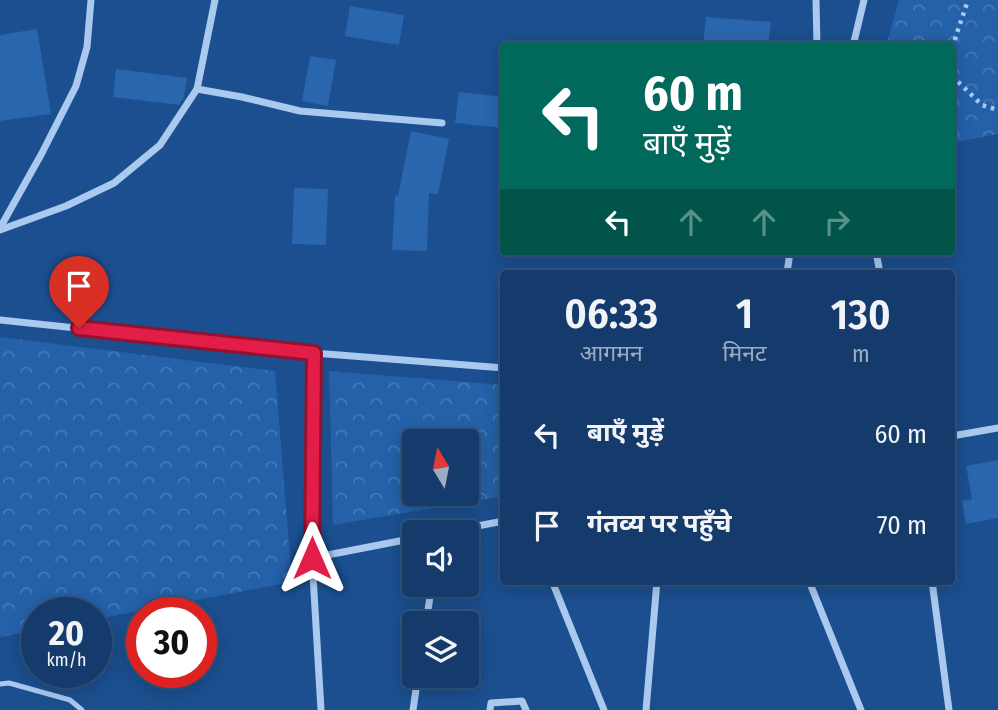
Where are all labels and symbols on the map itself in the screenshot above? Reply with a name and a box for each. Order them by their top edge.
pin [49,256,109,328]
north arrow [402,429,480,506]
position arrow [275,521,349,595]
speed limit sign: 30 [126,597,217,688]

